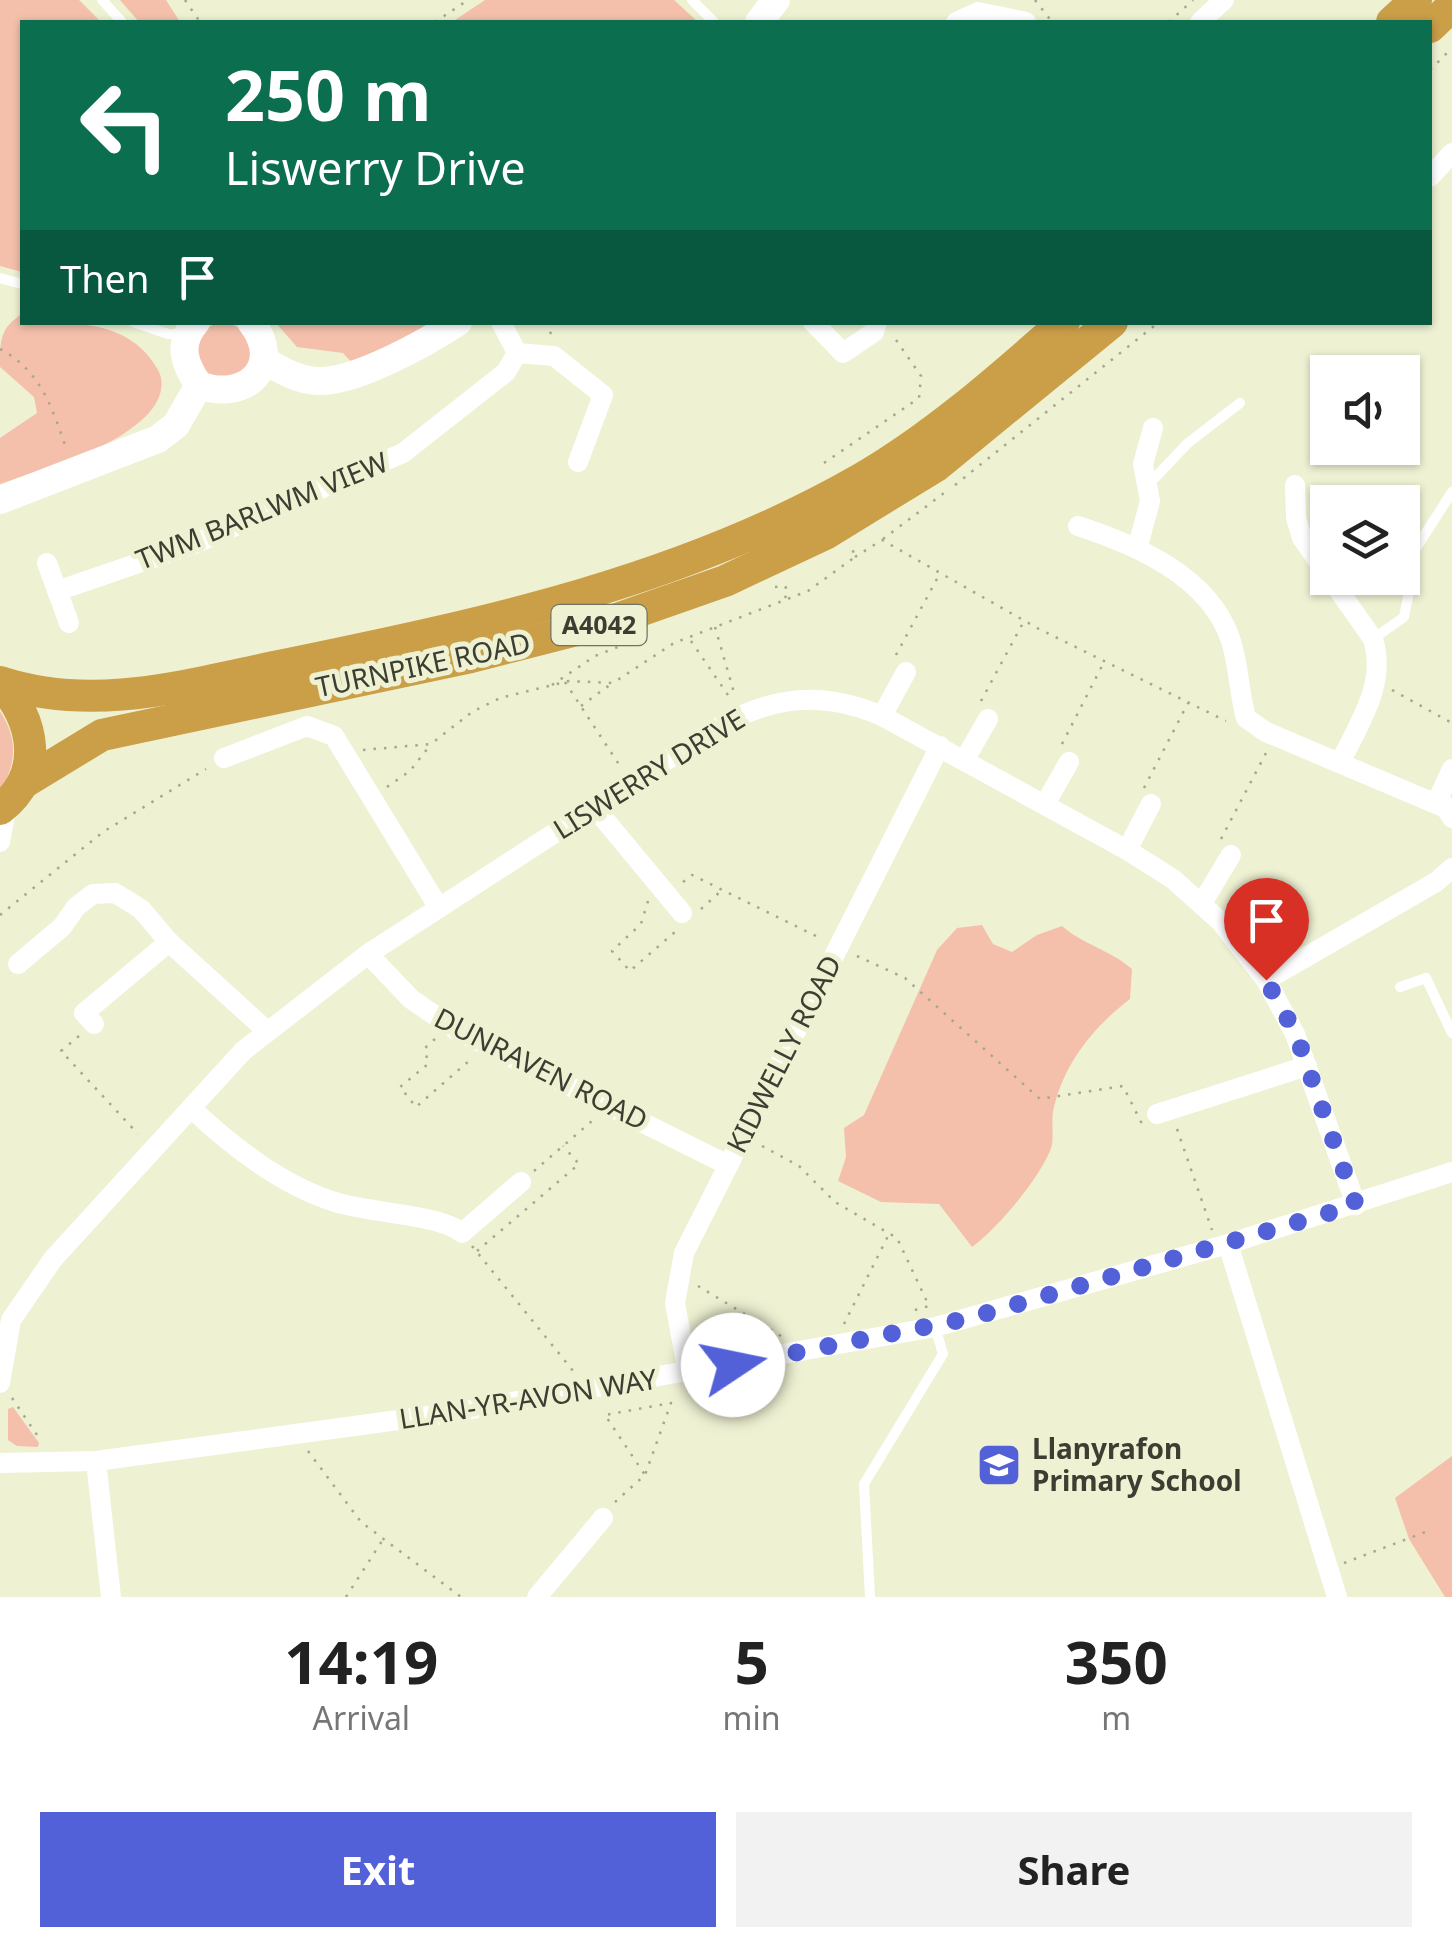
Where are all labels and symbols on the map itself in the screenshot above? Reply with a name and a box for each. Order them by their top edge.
street label: TWM BARLWM VIEW [130,442,393,578]
road number: A4042 [552,605,646,645]
street label: TURNPIKE ROAD [312,623,534,705]
street label: LISWERRY DRIVE [546,699,751,847]
pin [1224,878,1309,981]
street label: KIDWELLY ROAD [717,948,849,1159]
street label: DUNRAVEN ROAD [428,998,654,1138]
position arrow [681,1313,785,1417]
street label: LLAN-YR-AVON WAY [396,1359,660,1437]
place label: Llanyrafon Primary School [1032,1429,1242,1499]
school or university icon: Llanyrafon Primary School [976,1442,1022,1488]

